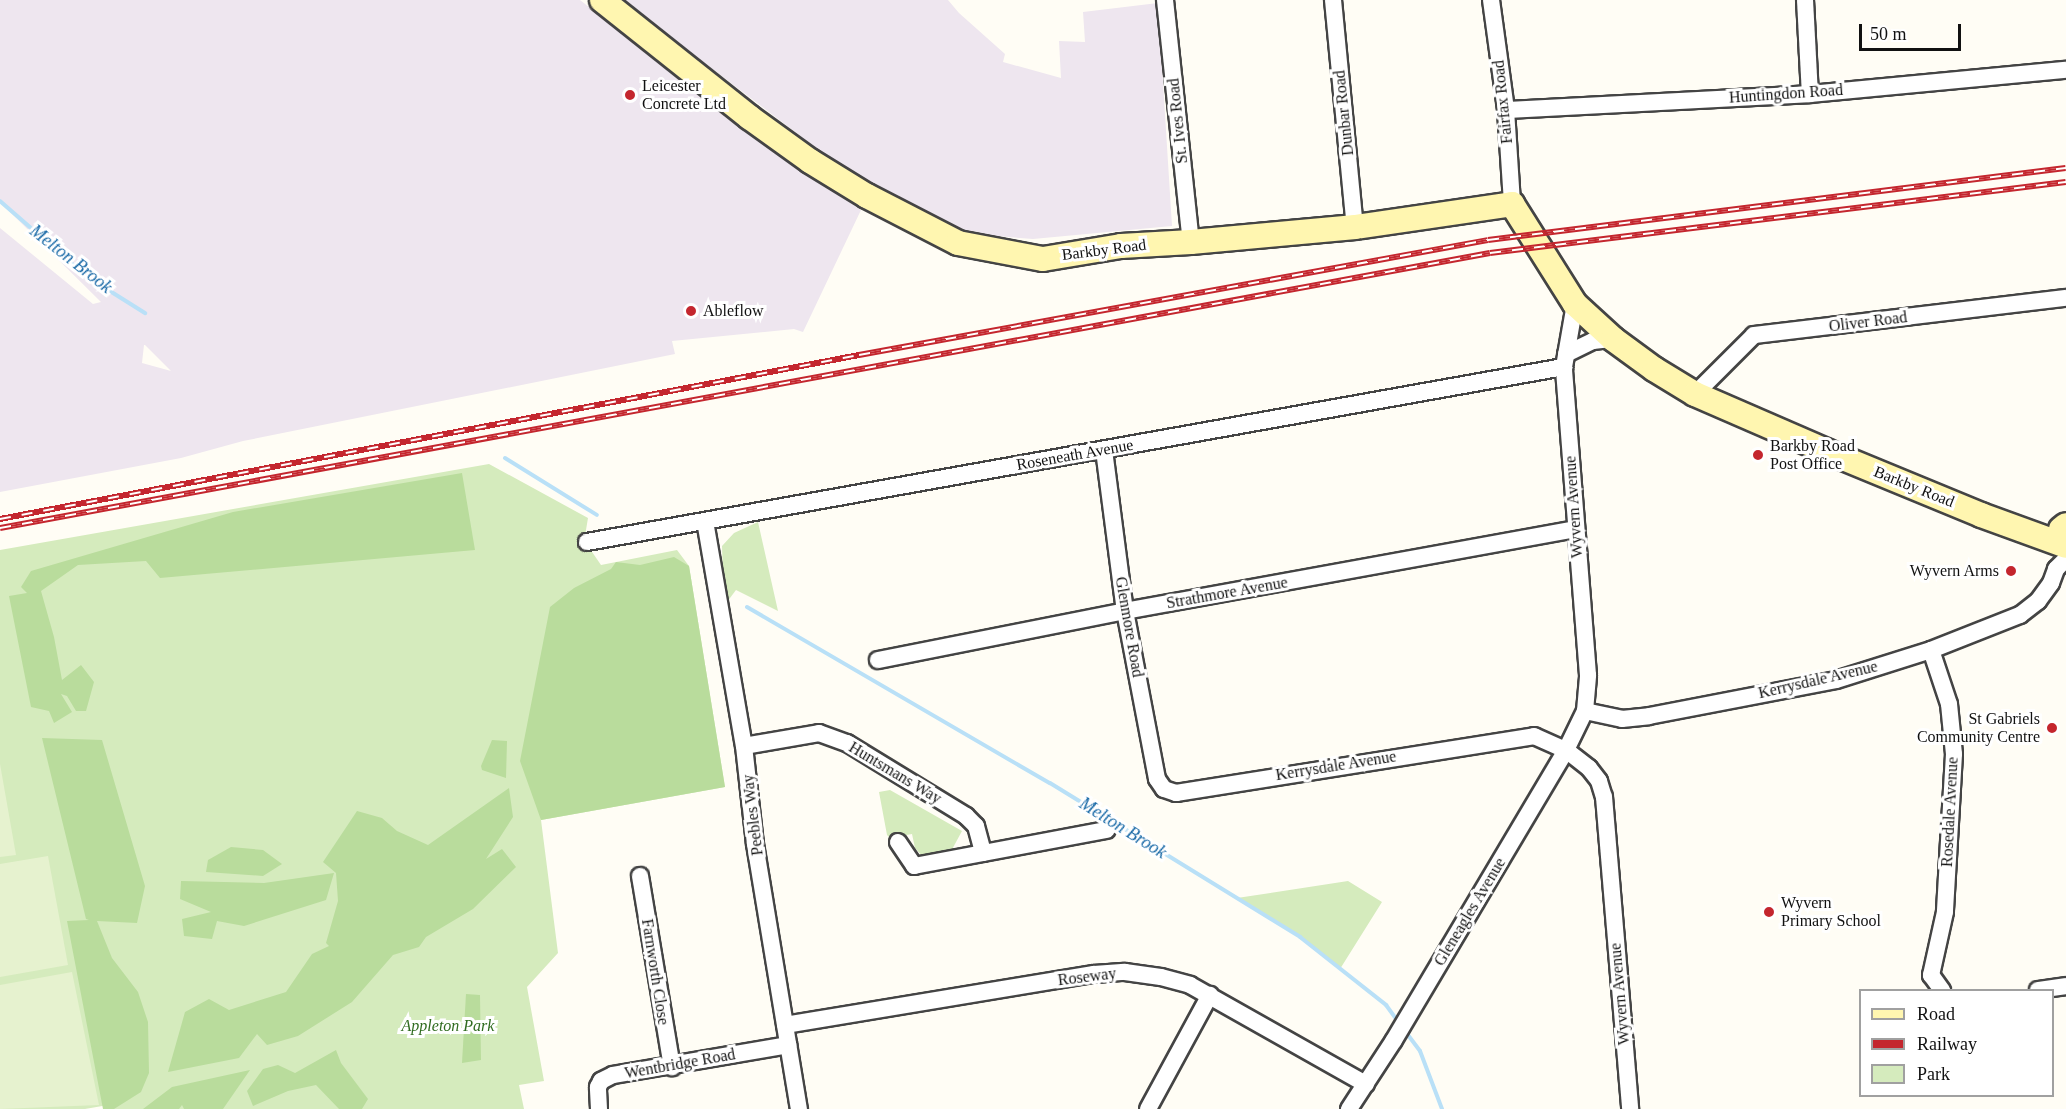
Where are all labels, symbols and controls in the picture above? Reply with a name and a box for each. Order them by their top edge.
scale bar [1862,12,1964,50]
text: 50 m [1870,24,1907,44]
street label: Fairfax Road [1489,59,1517,145]
street label: Dunbar Road [1330,69,1358,157]
place label: Leicester Concrete Ltd [642,76,726,114]
street label: St. Ives Road [1164,77,1192,165]
street label: Huntingdon Road [1728,80,1844,108]
marker: Leicester Concrete Ltd [623,88,637,102]
water label: Melton Brook [25,220,117,298]
street label: Barkby Road [1061,235,1147,265]
place label: Ableflow [703,301,763,321]
marker: Ableflow [684,304,698,318]
street label: Oliver Road [1828,308,1908,336]
street label: Roseneath Avenue [1015,435,1135,475]
place label: Barkby Road Post Office [1770,436,1855,474]
marker: Barkby Road Post Office [1751,448,1765,462]
street label: Wyvern Avenue [1561,455,1587,559]
street label: Barkby Road [1871,462,1957,512]
place label: Wyvern Arms [1909,561,1999,581]
marker: Wyvern Arms [2004,564,2018,578]
street label: Strathmore Avenue [1164,573,1290,613]
street label: Glenmore Road [1111,575,1147,679]
street label: Kerrysdale Avenue [1756,657,1880,703]
place label: St Gabriels Community Centre [1917,709,2040,747]
marker: St Gabriels Community Centre [2045,721,2059,735]
street label: Huntsmans Way [845,738,945,808]
street label: Kerrysdale Avenue [1274,747,1398,785]
street label: Rosedale Avenue [1938,756,1962,868]
street label: Peebles Way [738,773,768,857]
water label: Melton Brook [1075,793,1171,863]
street label: Gleneagles Avenue [1430,854,1510,970]
place label: Wyvern Primary School [1781,893,1881,931]
marker: Wyvern Primary School [1762,905,1776,919]
street label: Farnworth Close [637,918,673,1026]
street label: Wyvern Avenue [1606,942,1634,1046]
street label: Roseway [1057,964,1117,990]
legend [1859,989,2054,1097]
text: Road [1917,1004,1955,1024]
park label: Appleton Park [402,1016,494,1036]
text: Railway [1917,1034,1977,1054]
street label: Wentbridge Road [623,1045,737,1083]
text: Park [1917,1064,1950,1084]

